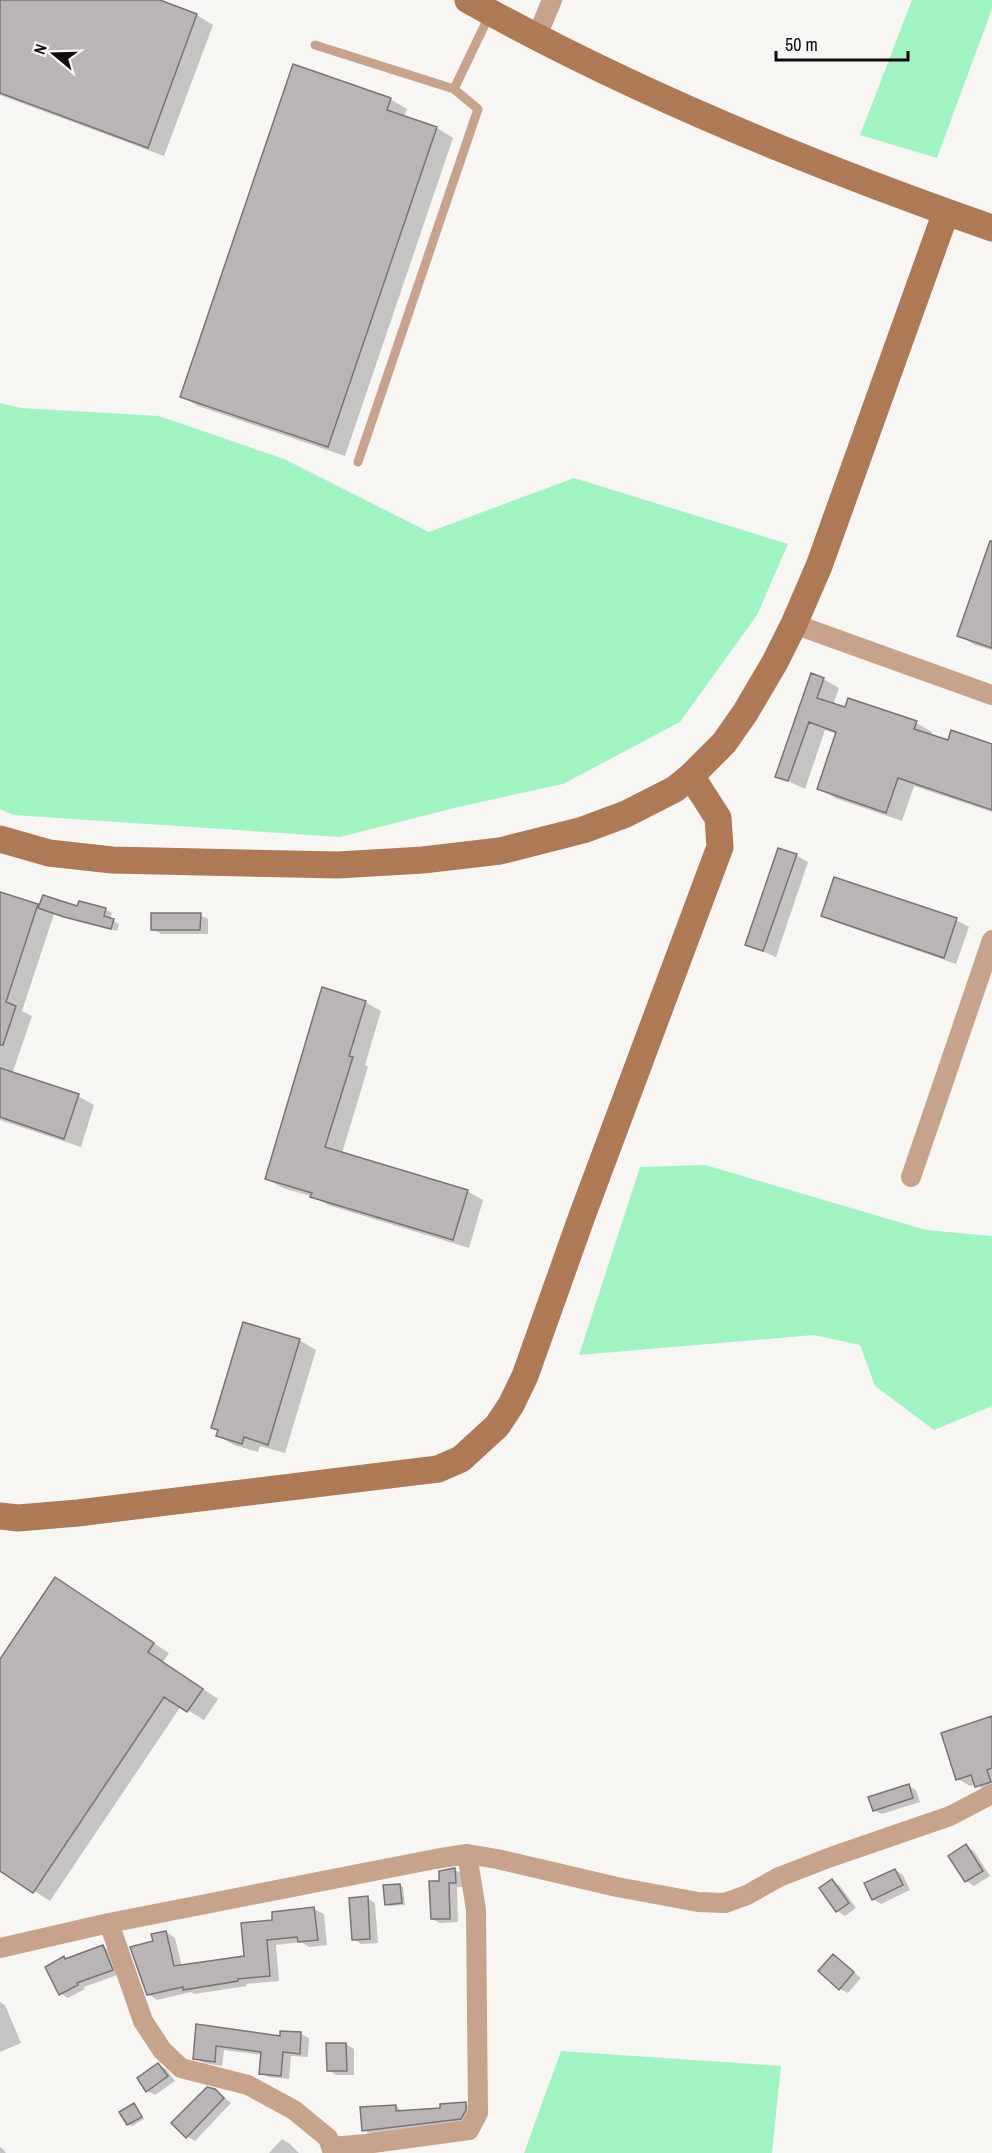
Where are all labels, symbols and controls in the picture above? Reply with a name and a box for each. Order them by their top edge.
north arrow [24,24,84,84]
scale bar [776,24,908,62]
text: 50 m [785,32,818,57]
text: N [28,41,52,57]

